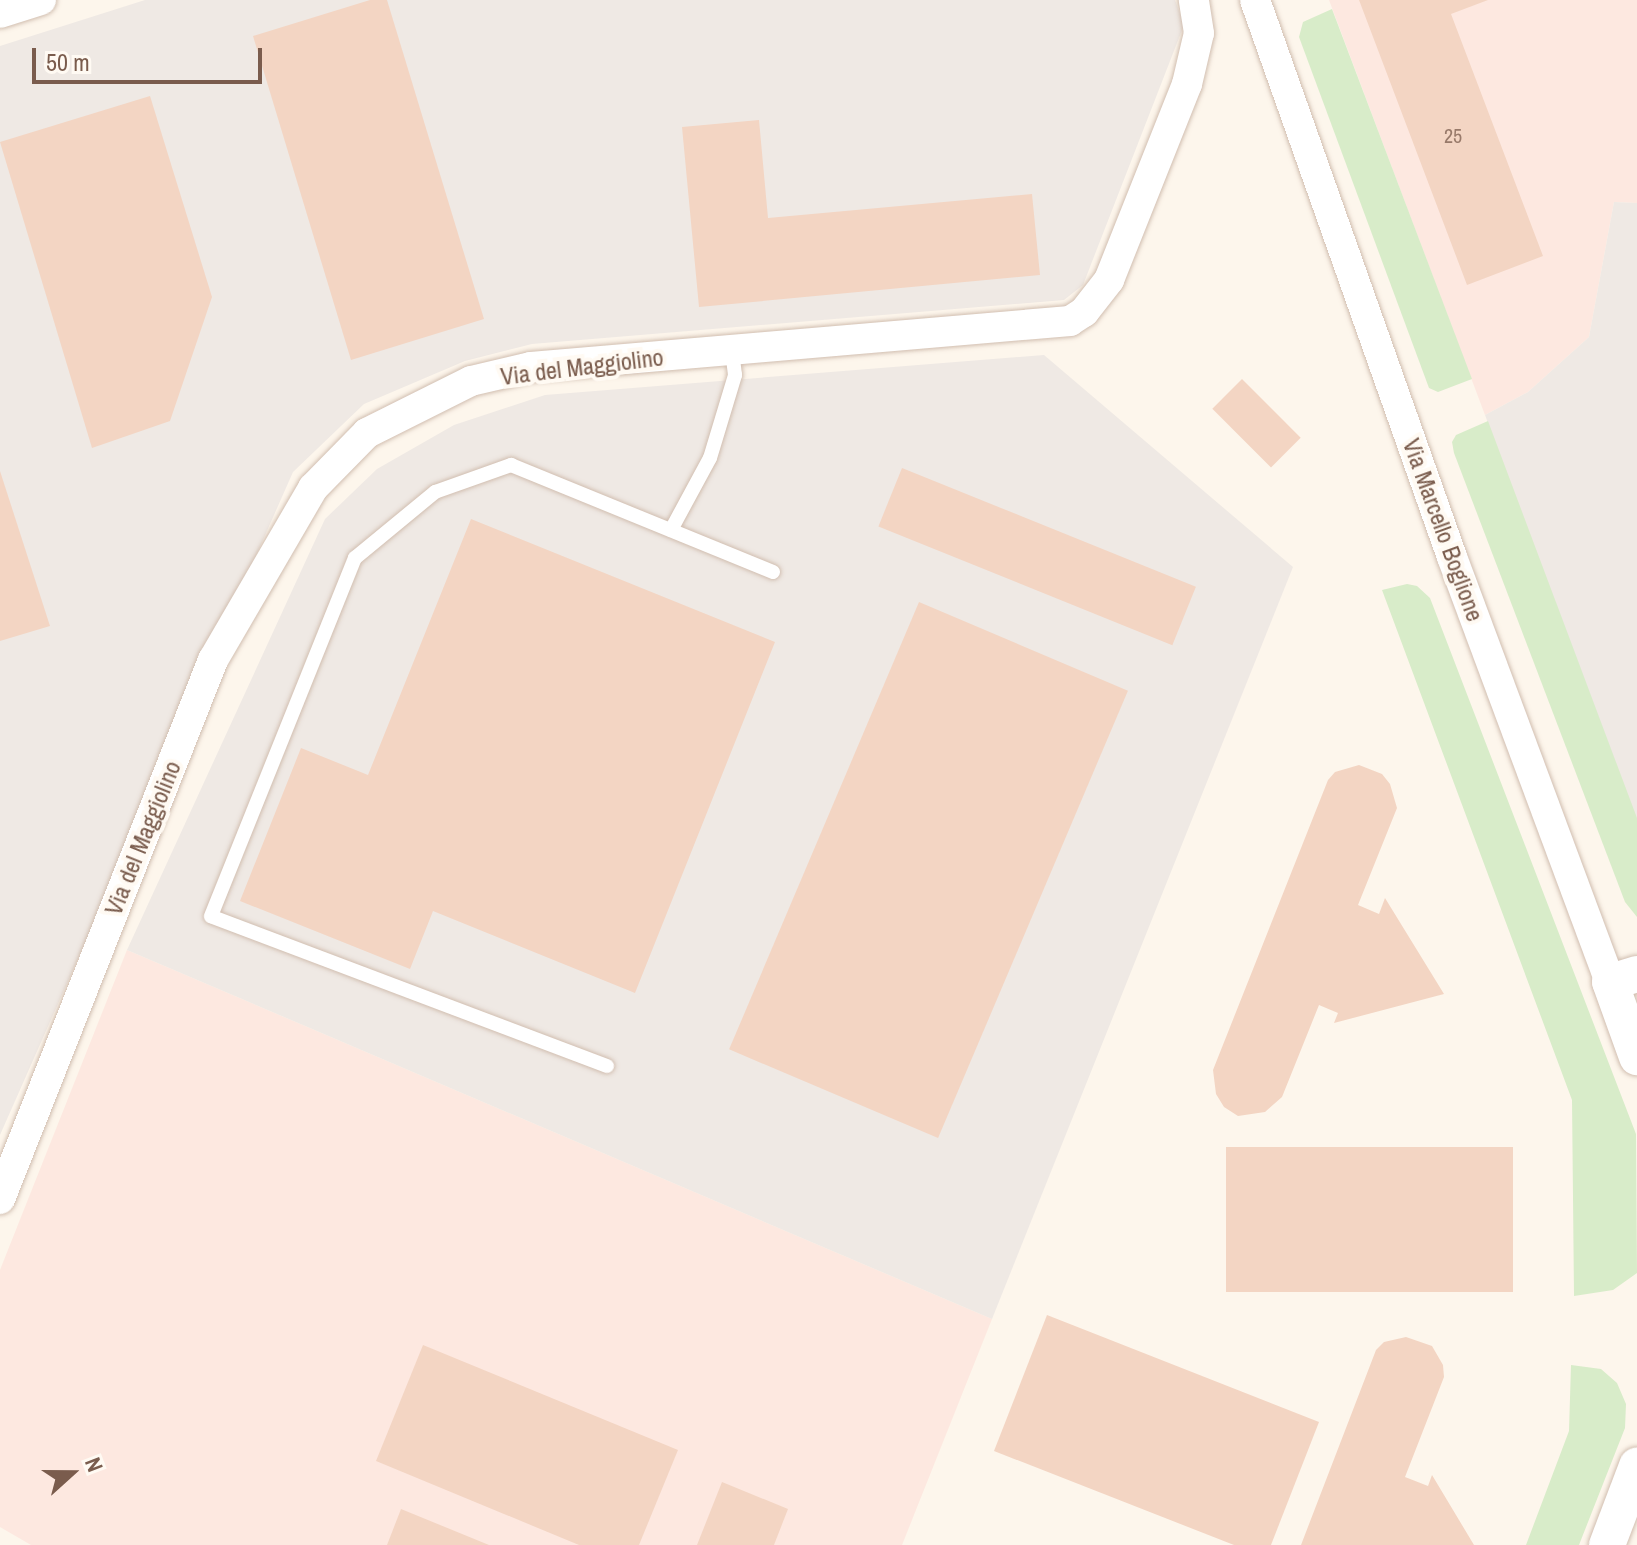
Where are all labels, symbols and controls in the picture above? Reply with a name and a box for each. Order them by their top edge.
scale bar [36,32,266,82]
text: 50 m [46,46,90,78]
house number: 25 [1444,123,1462,147]
street label: Via del Maggiolino [499,343,665,391]
street label: Via Marcello Boglione [1397,435,1489,625]
street label: Via del Maggiolino [99,757,187,919]
north arrow [32,1433,112,1513]
text: N [78,1453,111,1476]

